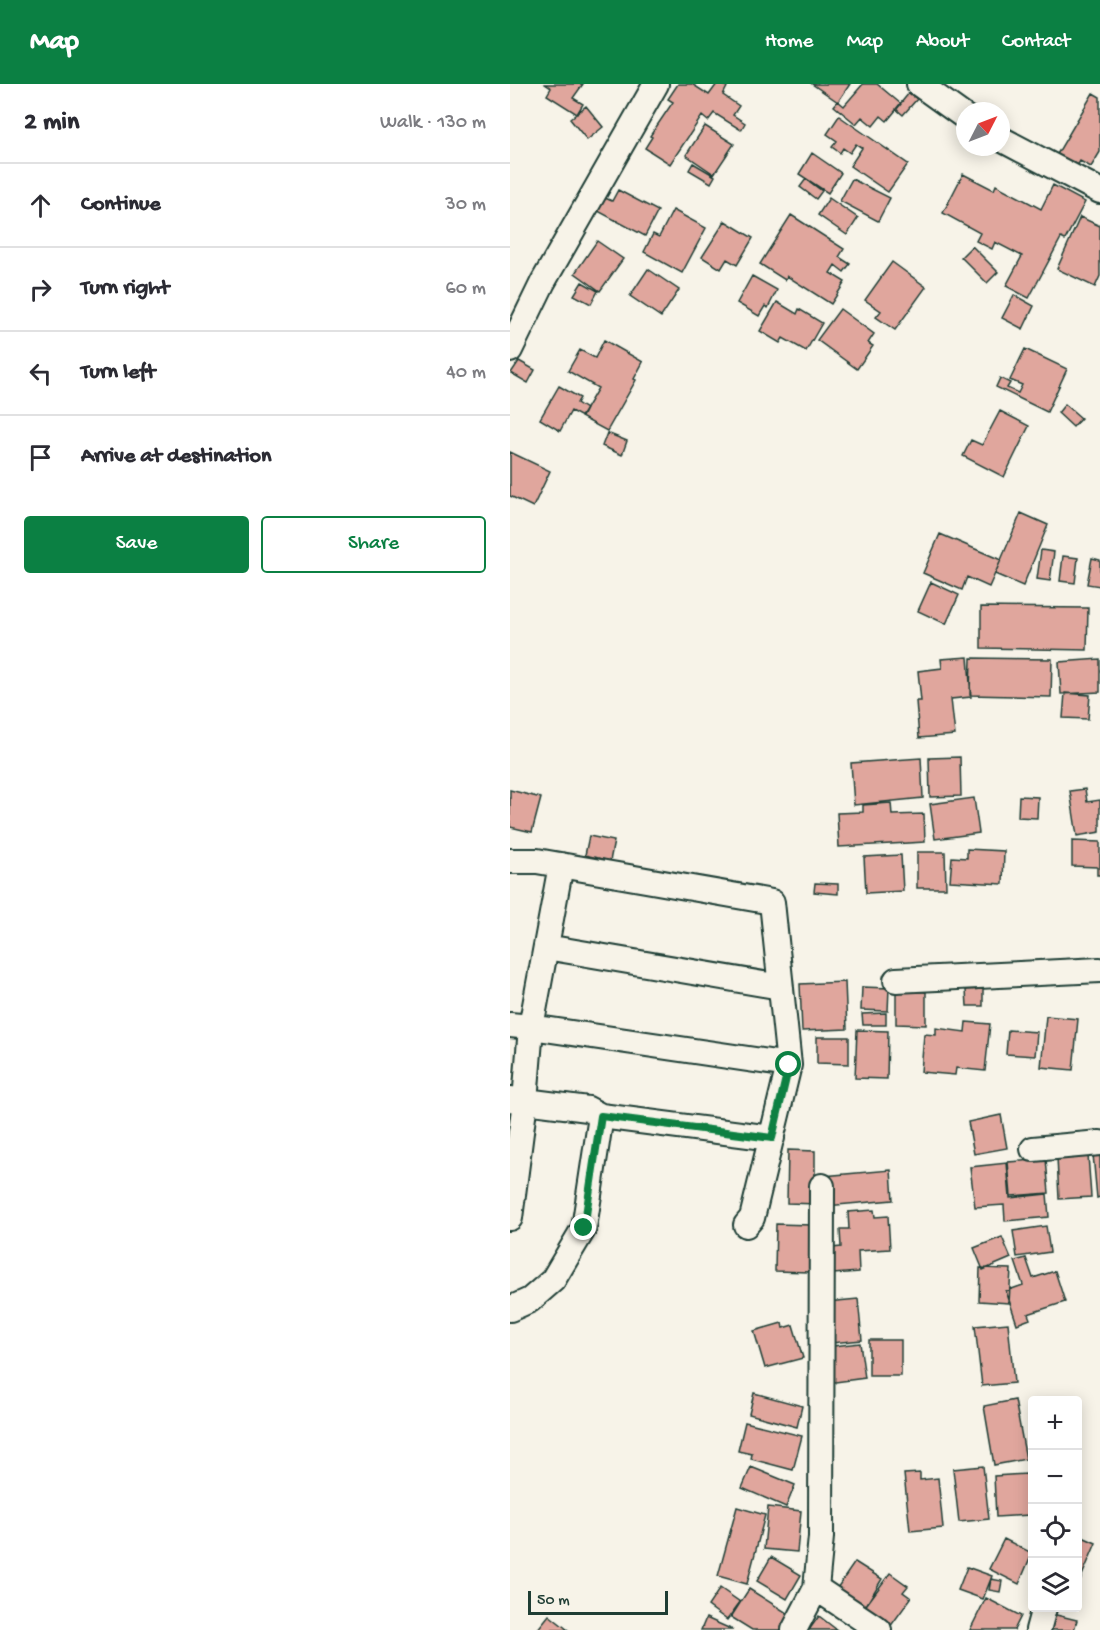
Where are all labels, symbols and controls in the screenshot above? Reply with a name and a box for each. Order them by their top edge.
text: Map [30,26,79,59]
text: Home [765,30,813,55]
text: Map [846,30,883,55]
text: About [916,30,969,55]
text: Contact [1002,30,1070,55]
north arrow [956,102,1010,156]
text: 2 min [24,108,79,139]
text: Walk · 130 m [380,112,486,135]
icon: ahead [24,189,57,222]
text: Continue [81,192,161,218]
text: 30 m [445,194,486,217]
icon: right [24,273,57,306]
text: Turn right [81,276,169,302]
text: 60 m [446,278,486,301]
icon: left [24,357,57,390]
text: Turn left [81,360,155,386]
text: 40 m [446,362,486,385]
icon: arrive [24,441,57,474]
text: Arrive at destination [81,444,271,470]
button: Save [24,516,249,573]
button: Share [261,516,486,573]
route start [775,1051,801,1077]
route end [570,1214,596,1240]
map controls [1028,1396,1082,1612]
button: + [1028,1396,1082,1450]
button: − [1028,1450,1082,1504]
button: locate [1028,1504,1082,1558]
button: layers [1028,1558,1082,1612]
scale bar [528,1588,668,1616]
text: 50 m [537,1592,570,1611]

